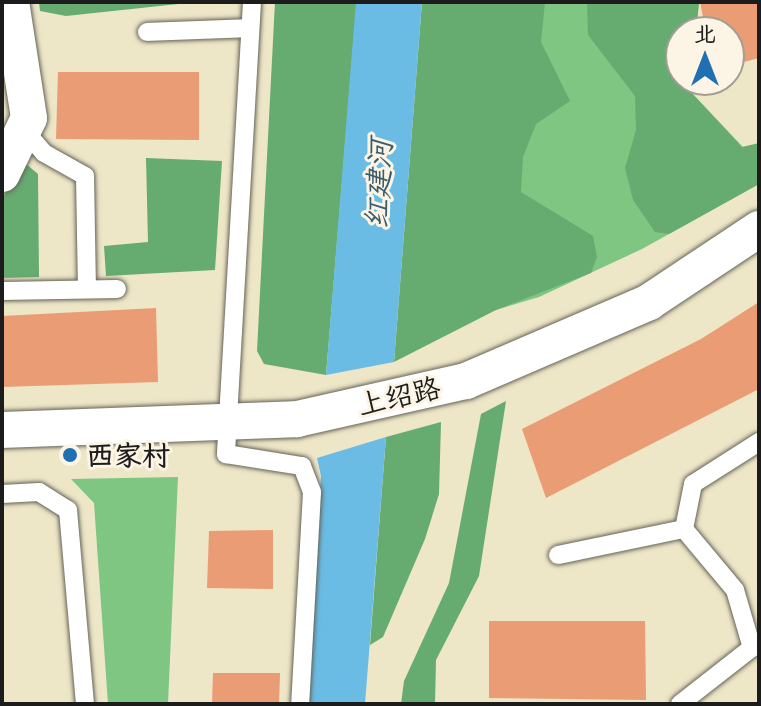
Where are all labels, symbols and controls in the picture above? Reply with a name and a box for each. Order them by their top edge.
north arrow [665,16,745,96]
text: 北 [694,20,716,47]
water label: 红建河 [359,138,399,230]
street label: 上绍路 [354,370,444,422]
place label: 西家村 [86,438,170,472]
marker: 西家村 [61,446,79,464]

